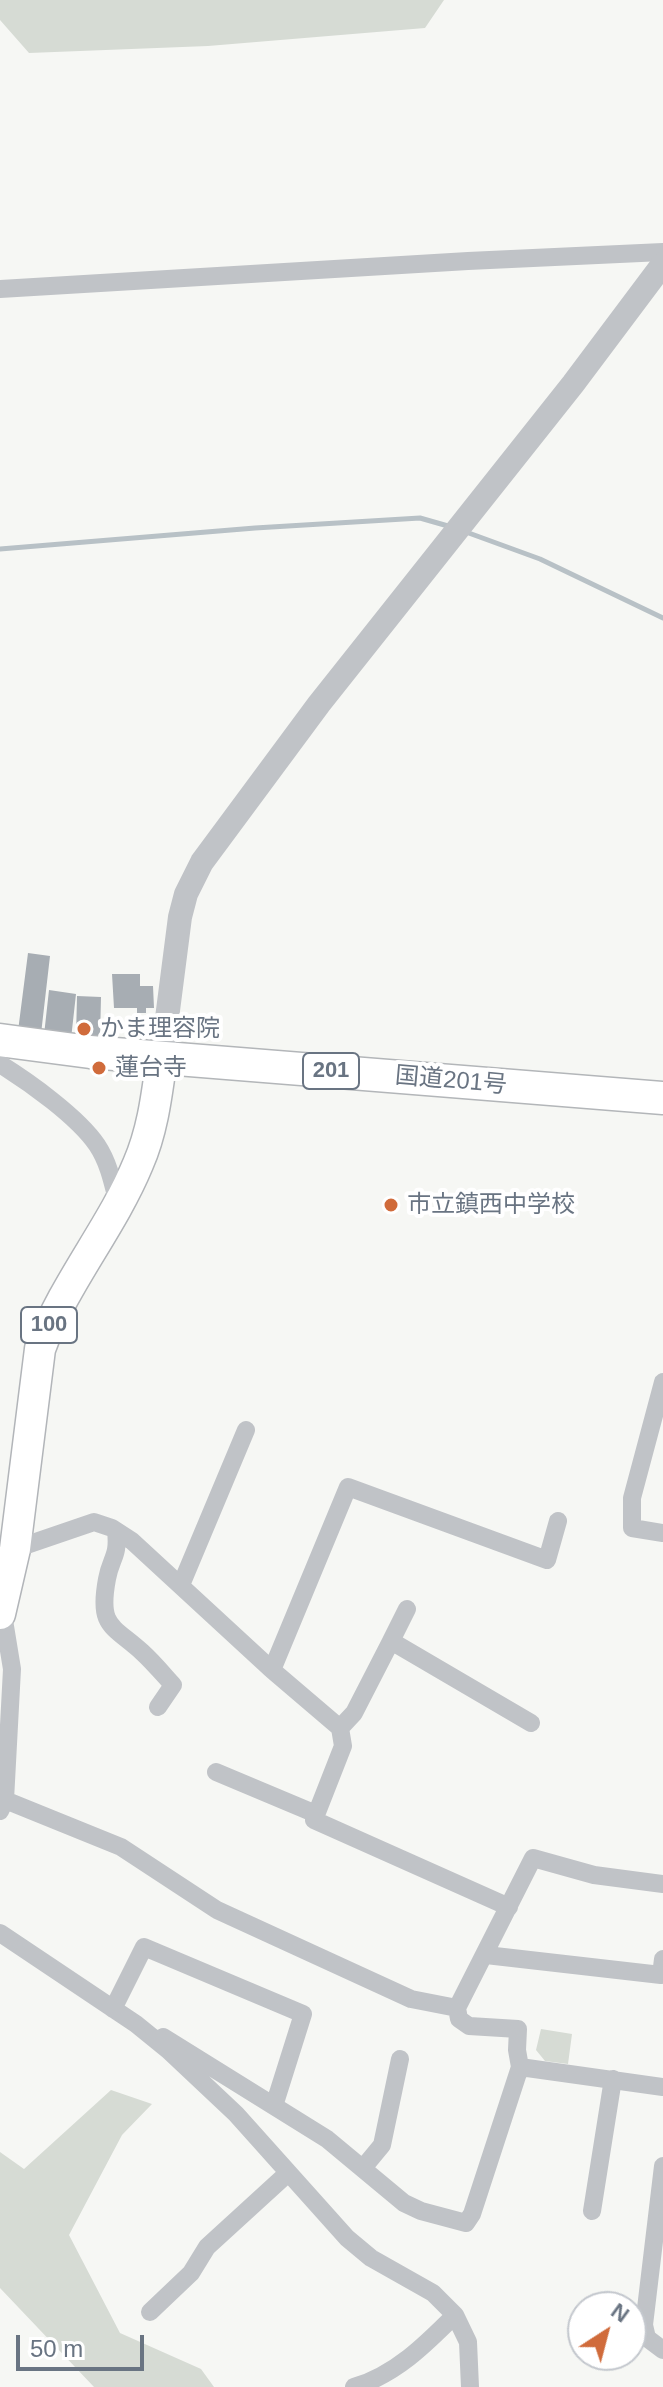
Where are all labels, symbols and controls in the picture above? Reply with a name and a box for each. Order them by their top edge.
place label: かま理容院 [100,1015,220,1043]
marker: かま理容院 [75,1020,93,1038]
road number: 201 [303,1053,359,1089]
place label: 蓮台寺 [115,1054,187,1082]
marker: 蓮台寺 [90,1059,108,1077]
street label: 国道201号 [394,1062,508,1100]
place label: 市立鎮西中学校 [407,1191,575,1219]
marker: 市立鎮西中学校 [382,1196,400,1214]
road number: 100 [21,1307,77,1343]
north arrow [567,2291,647,2371]
text: N [606,2298,634,2328]
scale bar [20,2319,148,2369]
text: 50 m [30,2335,83,2362]

